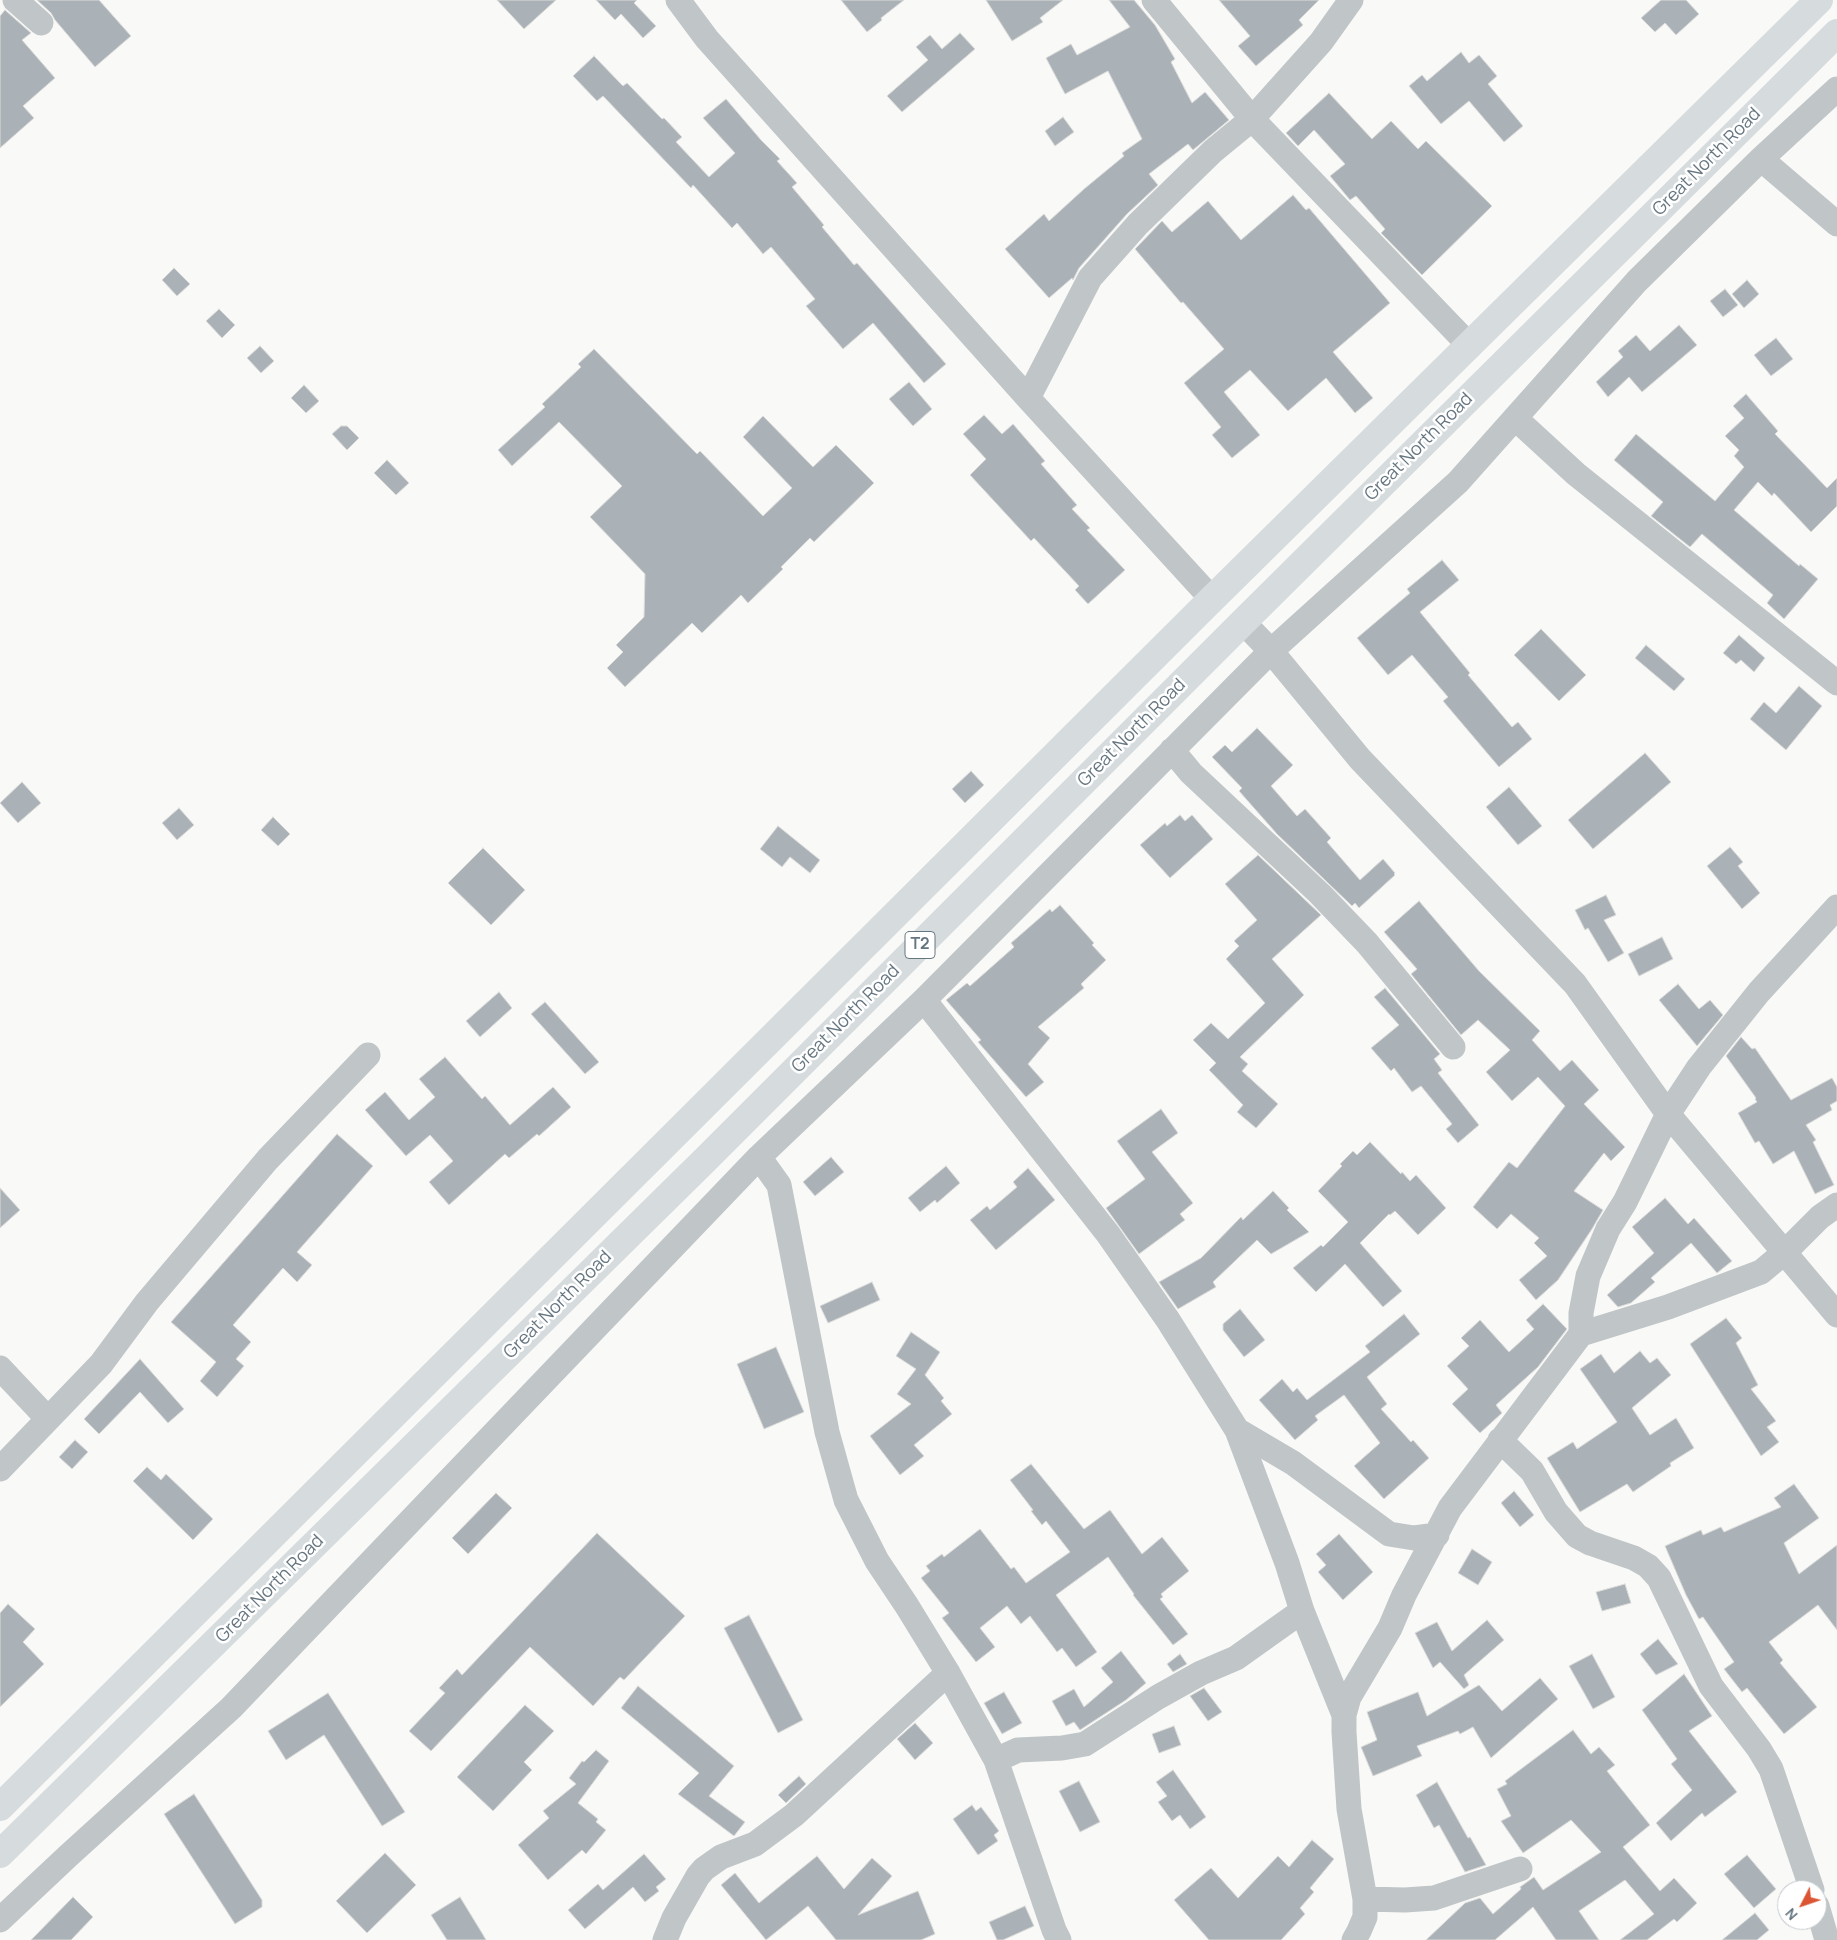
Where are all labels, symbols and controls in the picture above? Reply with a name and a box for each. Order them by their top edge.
street label: Great North Road [1649,104,1765,220]
street label: Great North Road [1361,389,1477,505]
street label: Great North Road [1074,675,1190,791]
road number: T2 [905,932,935,958]
street label: Great North Road [788,961,904,1077]
street label: Great North Road [500,1247,616,1363]
street label: Great North Road [212,1531,328,1647]
north arrow [1777,1880,1827,1930]
text: N [1781,1904,1802,1925]

